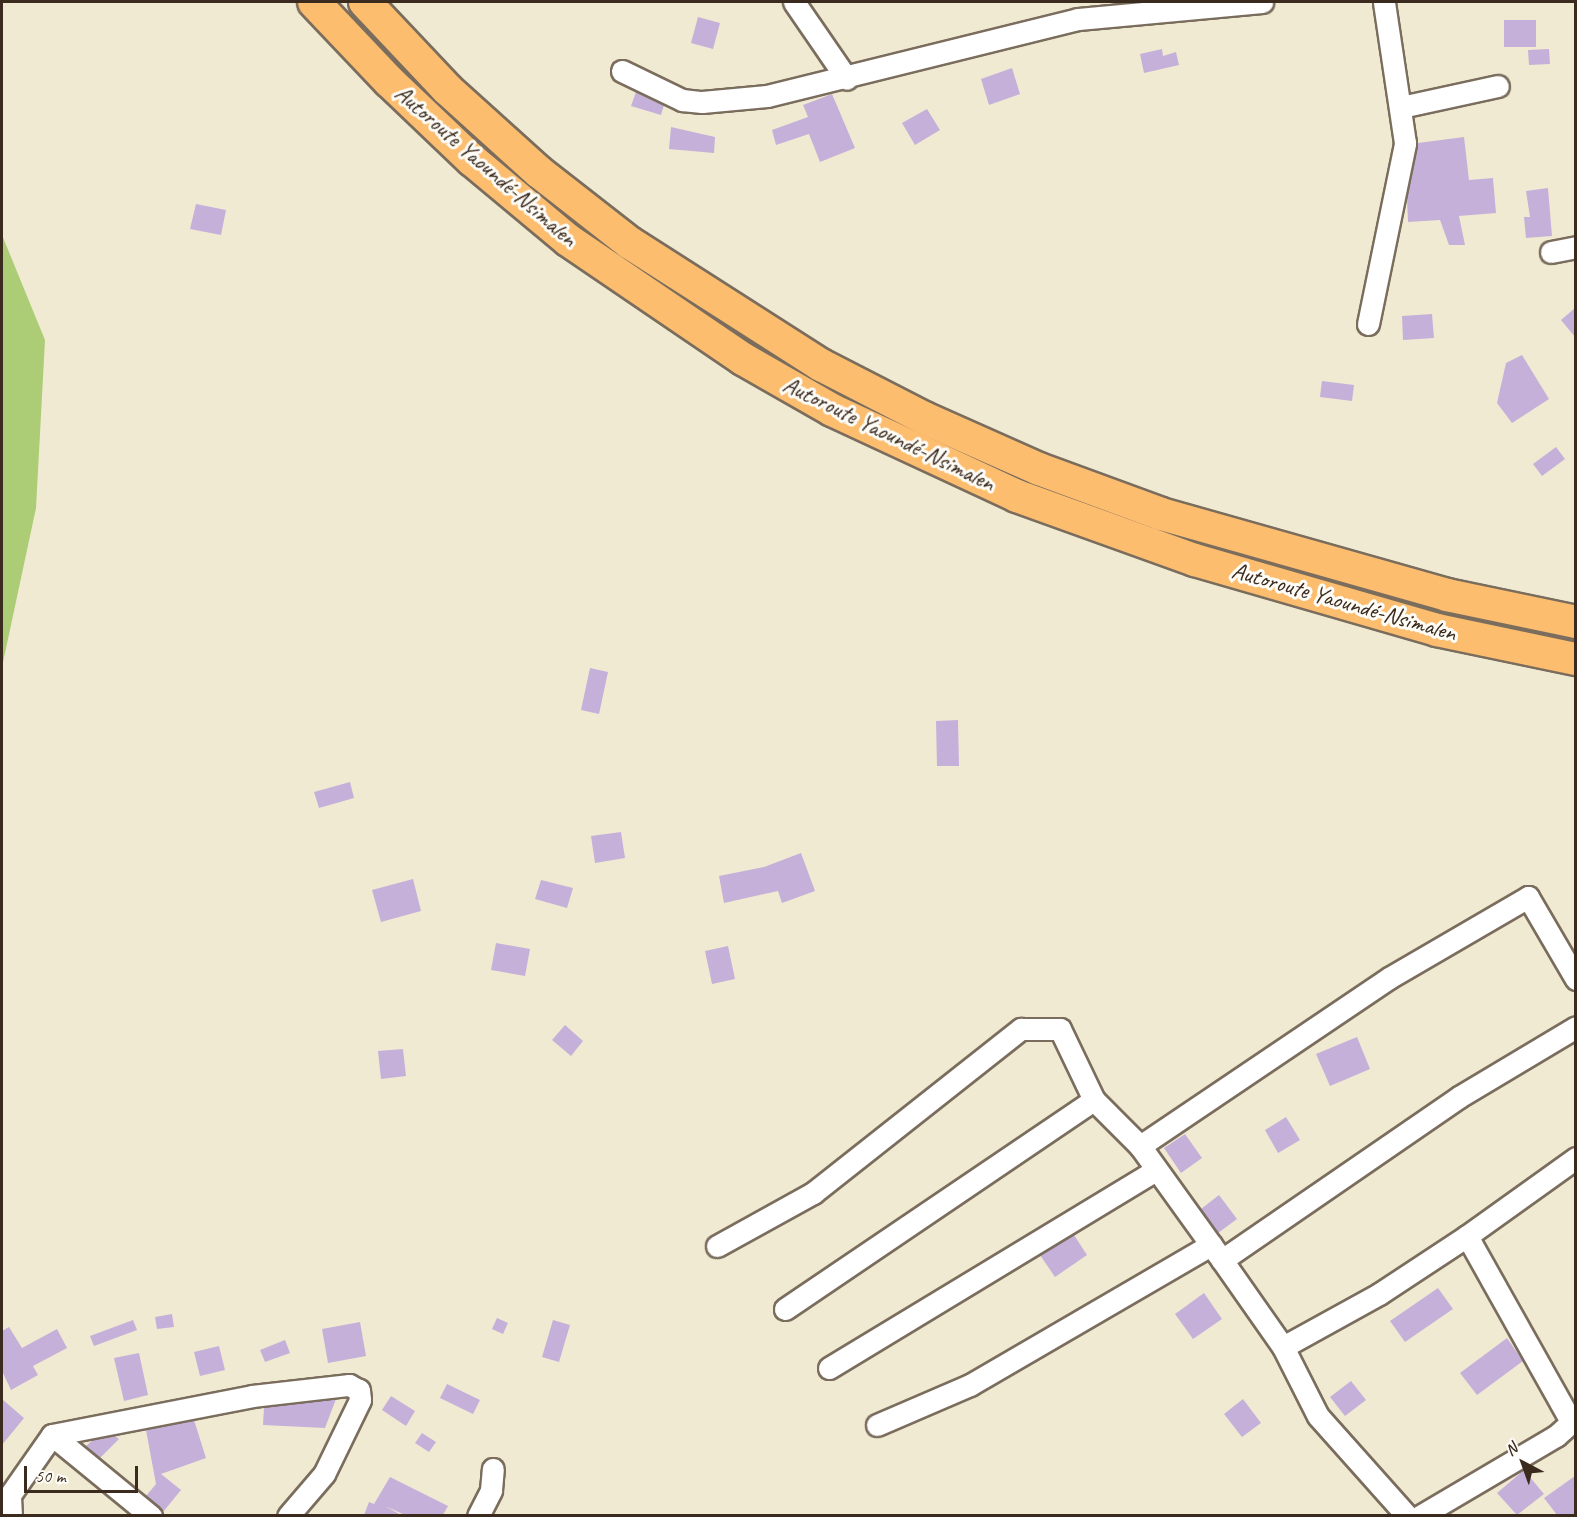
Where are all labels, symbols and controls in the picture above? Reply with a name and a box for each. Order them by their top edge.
street label: Autoroute Yaoundé-Nsimalen [389,79,583,253]
street label: Autoroute Yaoundé-Nsimalen [778,370,1000,498]
street label: Autoroute Yaoundé-Nsimalen [1228,556,1460,648]
north arrow [1493,1433,1553,1493]
text: N [1501,1439,1521,1460]
scale bar [27,1454,141,1492]
text: 50 m [35,1465,66,1487]

